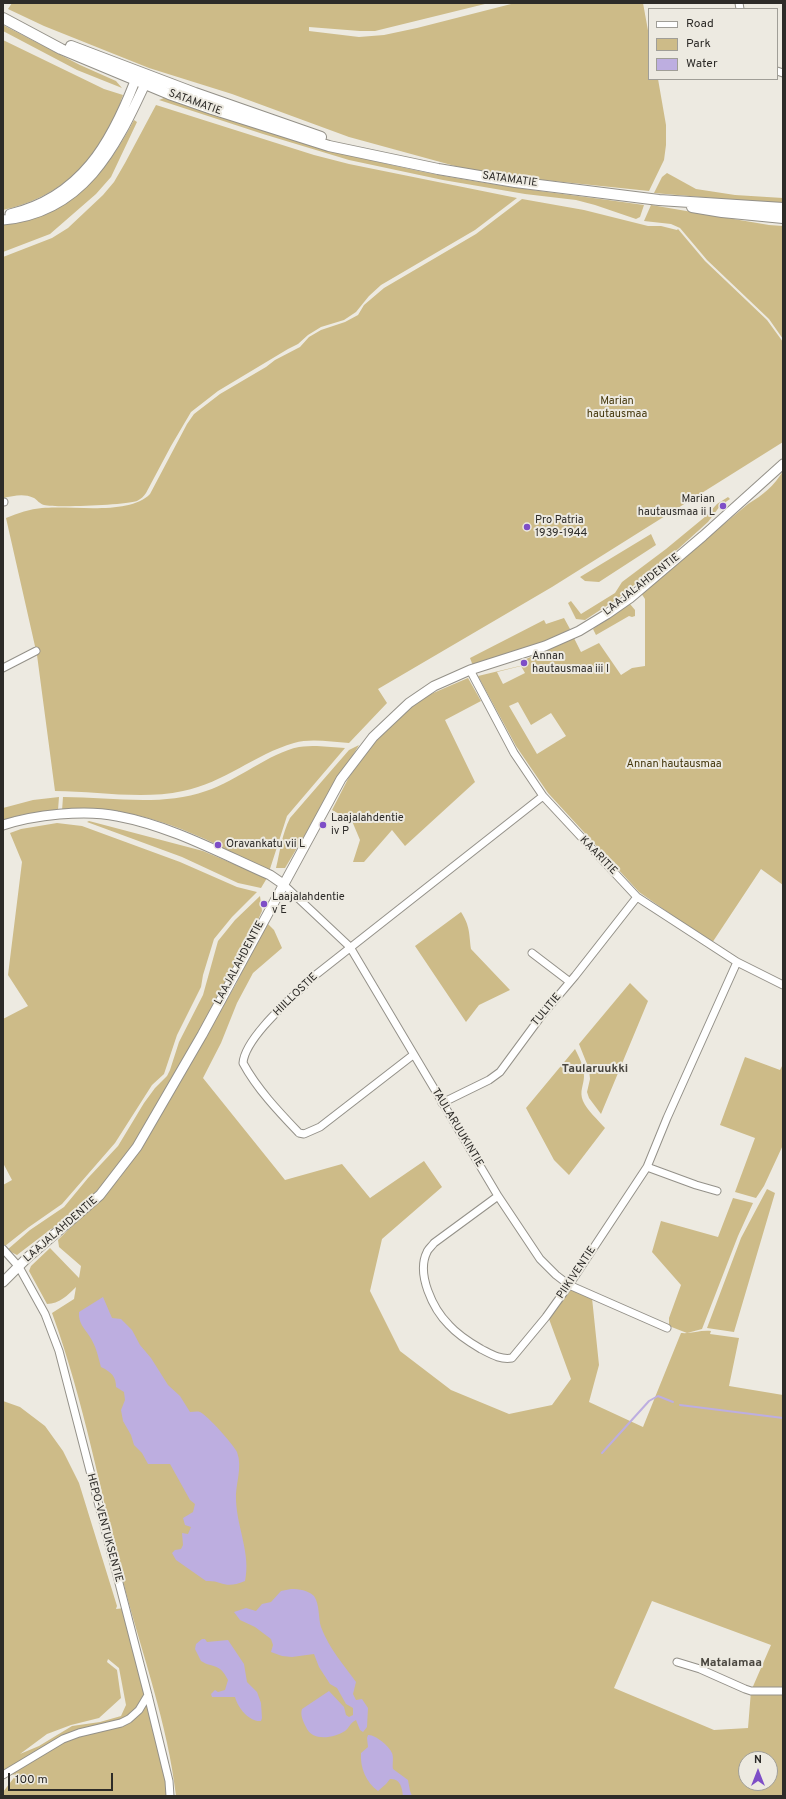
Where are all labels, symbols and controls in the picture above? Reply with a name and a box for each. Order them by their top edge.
legend [648,8,778,80]
text: Road [686,16,714,32]
text: Park [686,36,711,52]
text: Water [686,56,718,72]
street label: SATAMATIE [167,87,223,119]
street label: SATAMATIE [481,170,539,190]
park label: Marian hautausmaa [587,395,647,421]
place label: Marian hautausmaa ii L [638,493,715,519]
marker: Marian hautausmaa ii L [718,501,728,511]
place label: Pro Patria 1939-1944 [535,514,587,540]
marker: Pro Patria 1939-1944 [522,522,532,532]
street label: LAAJALAHDENTIE [601,551,683,619]
place label: Annan hautausmaa iii I [532,650,609,676]
marker: Annan hautausmaa iii I [519,658,529,668]
park label: Annan hautausmaa [626,758,722,772]
place label: Laajalahdentie iv P [331,812,404,838]
marker: Laajalahdentie iv P [318,820,328,830]
street label: KAARITIE [576,834,620,878]
place label: Oravankatu vii L [226,838,305,852]
marker: Oravankatu vii L [213,840,223,850]
place label: Laajalahdentie v E [272,891,345,917]
marker: Laajalahdentie v E [259,899,269,909]
street label: LAAJALAHDENTIE [212,919,268,1007]
street label: HIILLOSTIE [271,971,321,1019]
street label: TULITIE [529,991,565,1029]
district label: Taularuukki [562,1063,628,1077]
street label: TAULARUUKINTIE [428,1086,486,1170]
street label: LAAJALAHDENTIE [21,1194,101,1266]
street label: PIIKIVENTIE [555,1244,599,1302]
street label: HEPO-VENTUKSENTIE [83,1472,125,1584]
district label: Matalamaa [700,1657,762,1671]
north arrow [738,1751,778,1791]
text: N [754,1753,762,1767]
scale bar [10,1765,115,1791]
text: 100 m [15,1772,48,1788]

